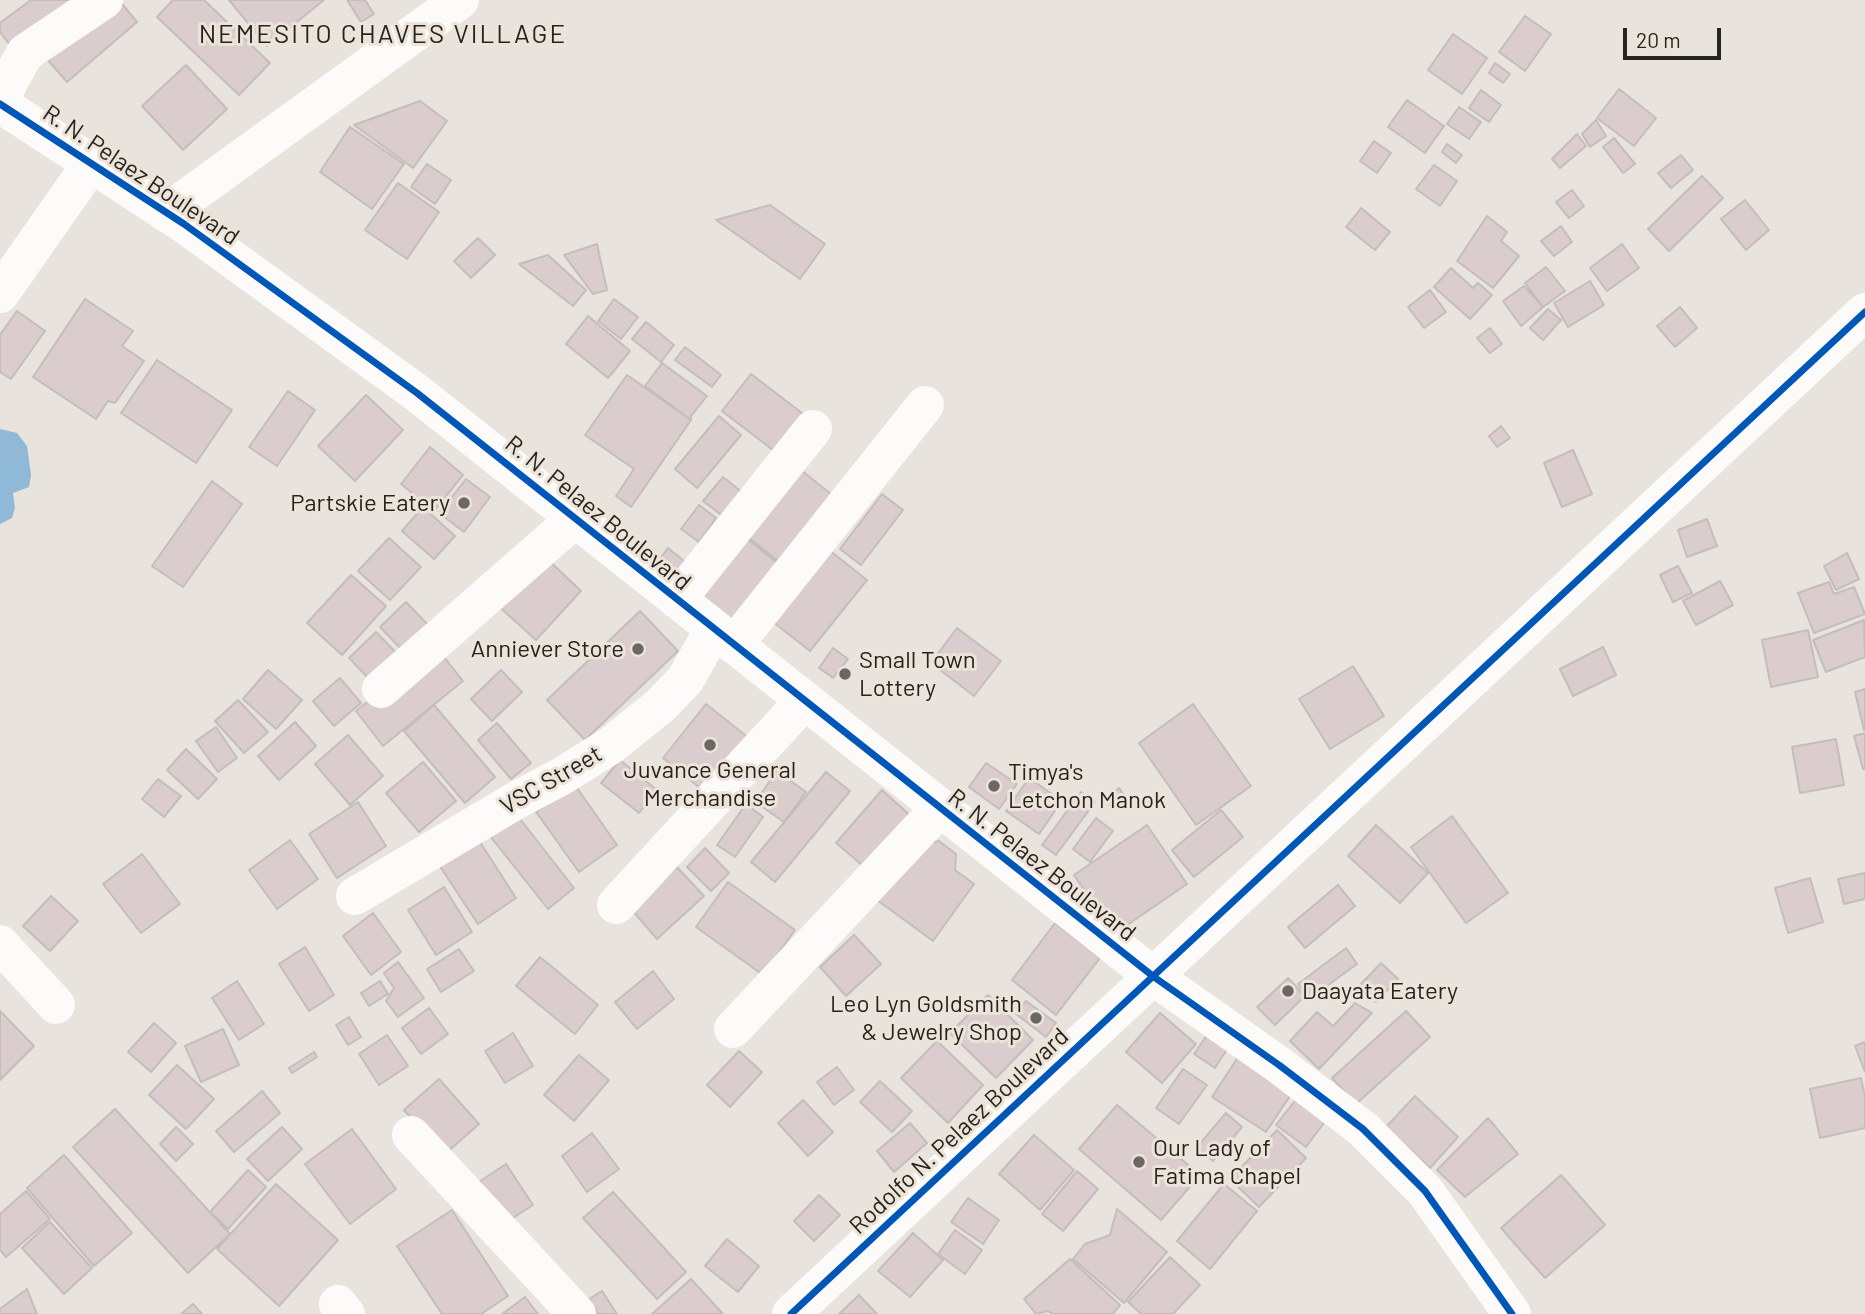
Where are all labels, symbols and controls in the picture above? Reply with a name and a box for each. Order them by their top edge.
scale bar [1627,14,1725,58]
district label: NEMESITO CHAVES VILLAGE [202,18,564,50]
text: 20 m [1636,27,1681,52]
street label: R. N. Pelaez Boulevard [37,99,245,251]
street label: R. N. Pelaez Boulevard [499,429,697,597]
place label: Partskie Eatery [290,489,450,517]
marker: Partskie Eatery [456,495,472,511]
place label: Anniever Store [471,635,624,663]
marker: Anniever Store [630,641,646,657]
place label: Small Town Lottery [859,646,976,702]
marker: Small Town Lottery [837,666,853,682]
marker: Juvance General Merchandise [702,737,718,753]
street label: VSC Street [495,739,607,821]
place label: Juvance General Merchandise [624,756,796,812]
place label: Timya's Letchon Manok [1008,758,1166,814]
marker: Timya's Letchon Manok [986,778,1002,794]
street label: R. N. Pelaez Boulevard [942,783,1142,947]
place label: Daayata Eatery [1302,977,1458,1005]
marker: Daayata Eatery [1280,983,1296,999]
place label: Leo Lyn Goldsmith & Jewelry Shop [830,990,1022,1046]
marker: Leo Lyn Goldsmith & Jewelry Shop [1028,1010,1044,1026]
street label: Rodolfo N. Pelaez Boulevard [843,1022,1075,1240]
place label: Our Lady of Fatima Chapel [1153,1134,1301,1190]
marker: Our Lady of Fatima Chapel [1131,1154,1147,1170]

